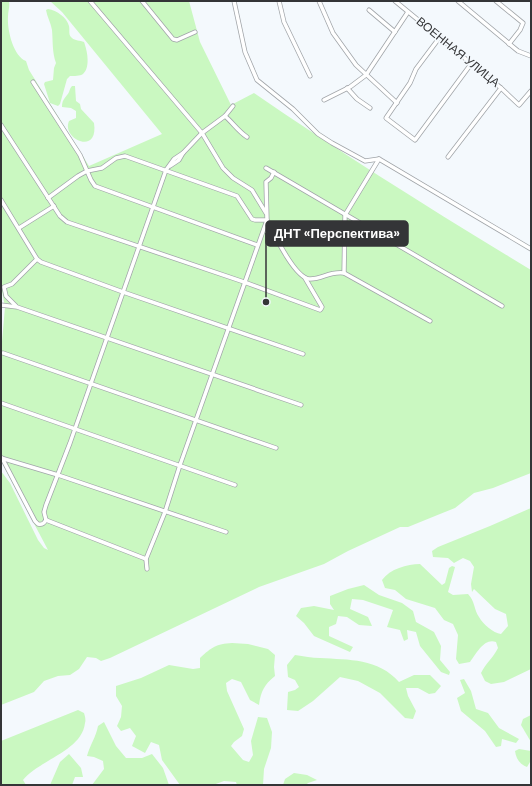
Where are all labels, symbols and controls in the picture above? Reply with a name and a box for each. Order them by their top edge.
street label: ВОЕННАЯ УЛИЦА [413,13,503,91]
callout: ДНТ «Перспектива» [266,221,408,246]
text: ДНТ «Перспектива» [274,225,400,242]

